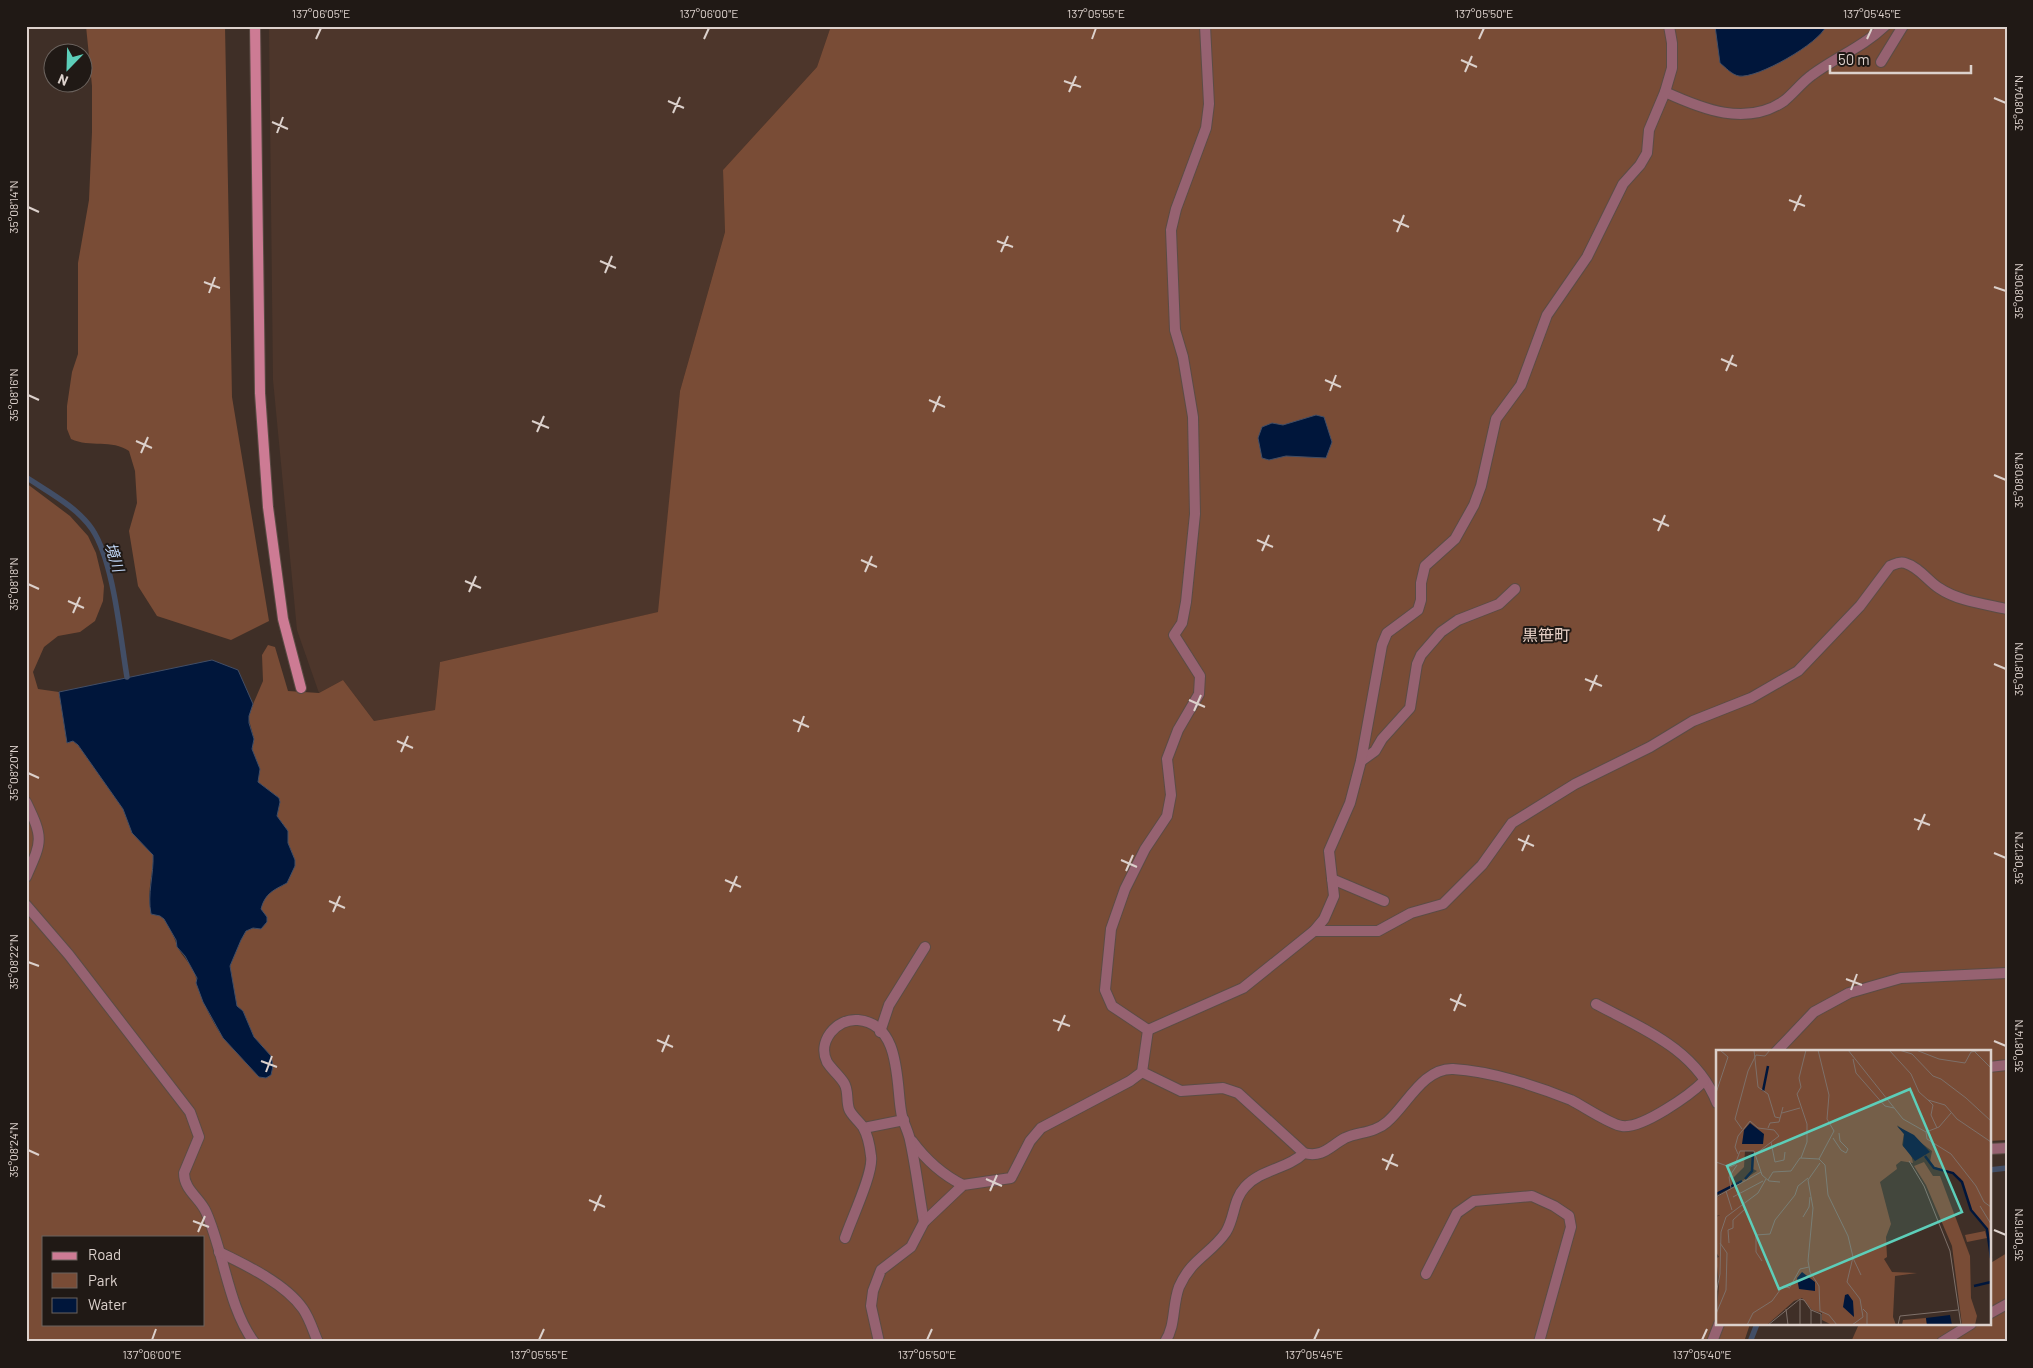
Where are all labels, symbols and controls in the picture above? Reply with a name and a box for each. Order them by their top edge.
text: 137°06'05"E [292,6,350,20]
text: 137°06'00"E [679,6,739,20]
text: 137°05'55"E [1067,6,1125,20]
text: 137°05'50"E [1455,6,1513,20]
text: 137°05'45"E [1843,6,1901,20]
north arrow [42,42,92,92]
scale bar [1830,42,1972,74]
text: 50 m [1838,50,1870,68]
text: N [55,71,70,90]
text: 35°08'04"N [2011,75,2025,131]
text: 35°08'14"N [6,180,20,234]
text: 35°08'06"N [2011,263,2025,319]
text: 35°08'16"N [6,368,20,422]
text: 35°08'08"N [2011,452,2025,508]
water label: 境川 [102,540,129,576]
text: 35°08'18"N [6,557,20,611]
district label: 黒笹町 [1522,625,1570,644]
text: 35°08'10"N [2011,642,2025,696]
text: 35°08'20"N [6,745,20,801]
text: 35°08'12"N [2011,831,2025,885]
text: 35°08'22"N [6,934,20,990]
text: 35°08'14"N [2011,1019,2025,1073]
inset map [1716,1050,1990,1326]
text: 35°08'24"N [6,1122,20,1178]
text: 35°08'16"N [2011,1208,2025,1262]
legend [42,1236,205,1326]
text: Road [88,1245,121,1263]
text: Park [88,1271,118,1289]
text: Water [88,1295,127,1313]
text: 137°06'00"E [122,1347,182,1361]
text: 137°05'55"E [510,1347,568,1361]
text: 137°05'50"E [898,1347,956,1361]
text: 137°05'45"E [1285,1347,1343,1361]
text: 137°05'40"E [1673,1347,1731,1361]

